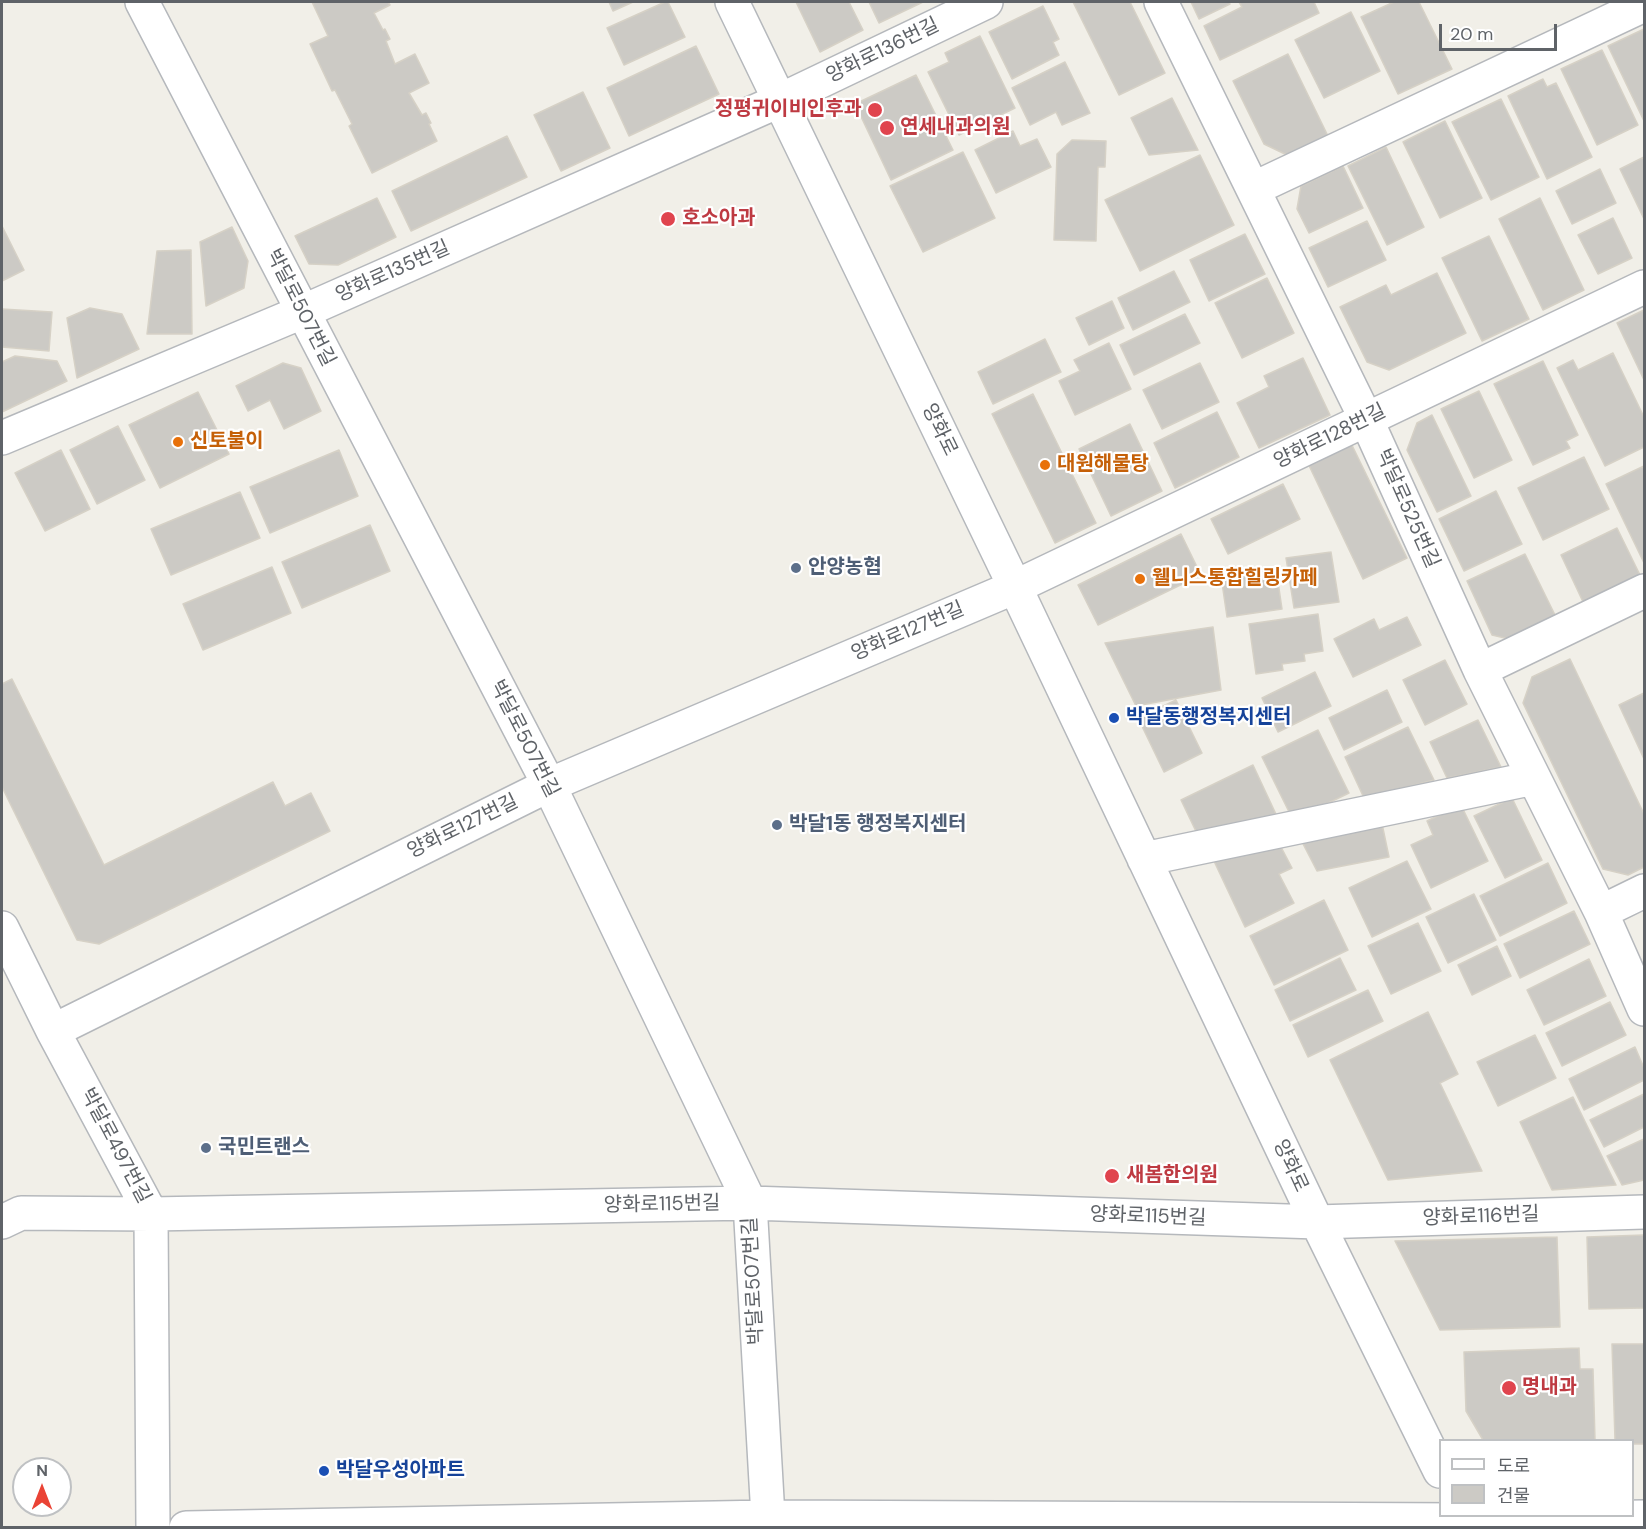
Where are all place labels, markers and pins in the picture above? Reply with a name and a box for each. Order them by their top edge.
place label: 정평귀이비인후과 [715,98,862,122]
marker: 정평귀이비인후과 [866,101,884,119]
place label: 연세내과의원 [900,116,1010,140]
marker: 연세내과의원 [878,119,896,137]
place label: 호소아과 [682,207,756,231]
marker: 호소아과 [659,210,677,228]
place label: 신토불이 [190,430,264,454]
marker: 신토불이 [171,435,185,449]
place label: 대원해물탕 [1057,453,1149,477]
marker: 대원해물탕 [1038,458,1052,472]
place label: 안양농협 [808,556,882,580]
marker: 안양농협 [789,561,803,575]
place label: 웰니스통합힐링카페 [1152,567,1318,591]
marker: 웰니스통합힐링카페 [1133,572,1147,586]
place label: 박달동행정복지센터 [1126,706,1292,730]
marker: 박달동행정복지센터 [1107,711,1121,725]
place label: 박달1동 행정복지센터 [789,813,967,837]
marker: 박달1동 행정복지센터 [770,818,784,832]
place label: 국민트랜스 [218,1136,310,1160]
marker: 국민트랜스 [199,1141,213,1155]
place label: 새봄한의원 [1126,1164,1218,1188]
marker: 새봄한의원 [1103,1167,1121,1185]
place label: 명내과 [1522,1376,1577,1400]
marker: 명내과 [1500,1379,1518,1397]
place label: 박달우성아파트 [336,1459,465,1483]
marker: 박달우성아파트 [317,1464,331,1478]

